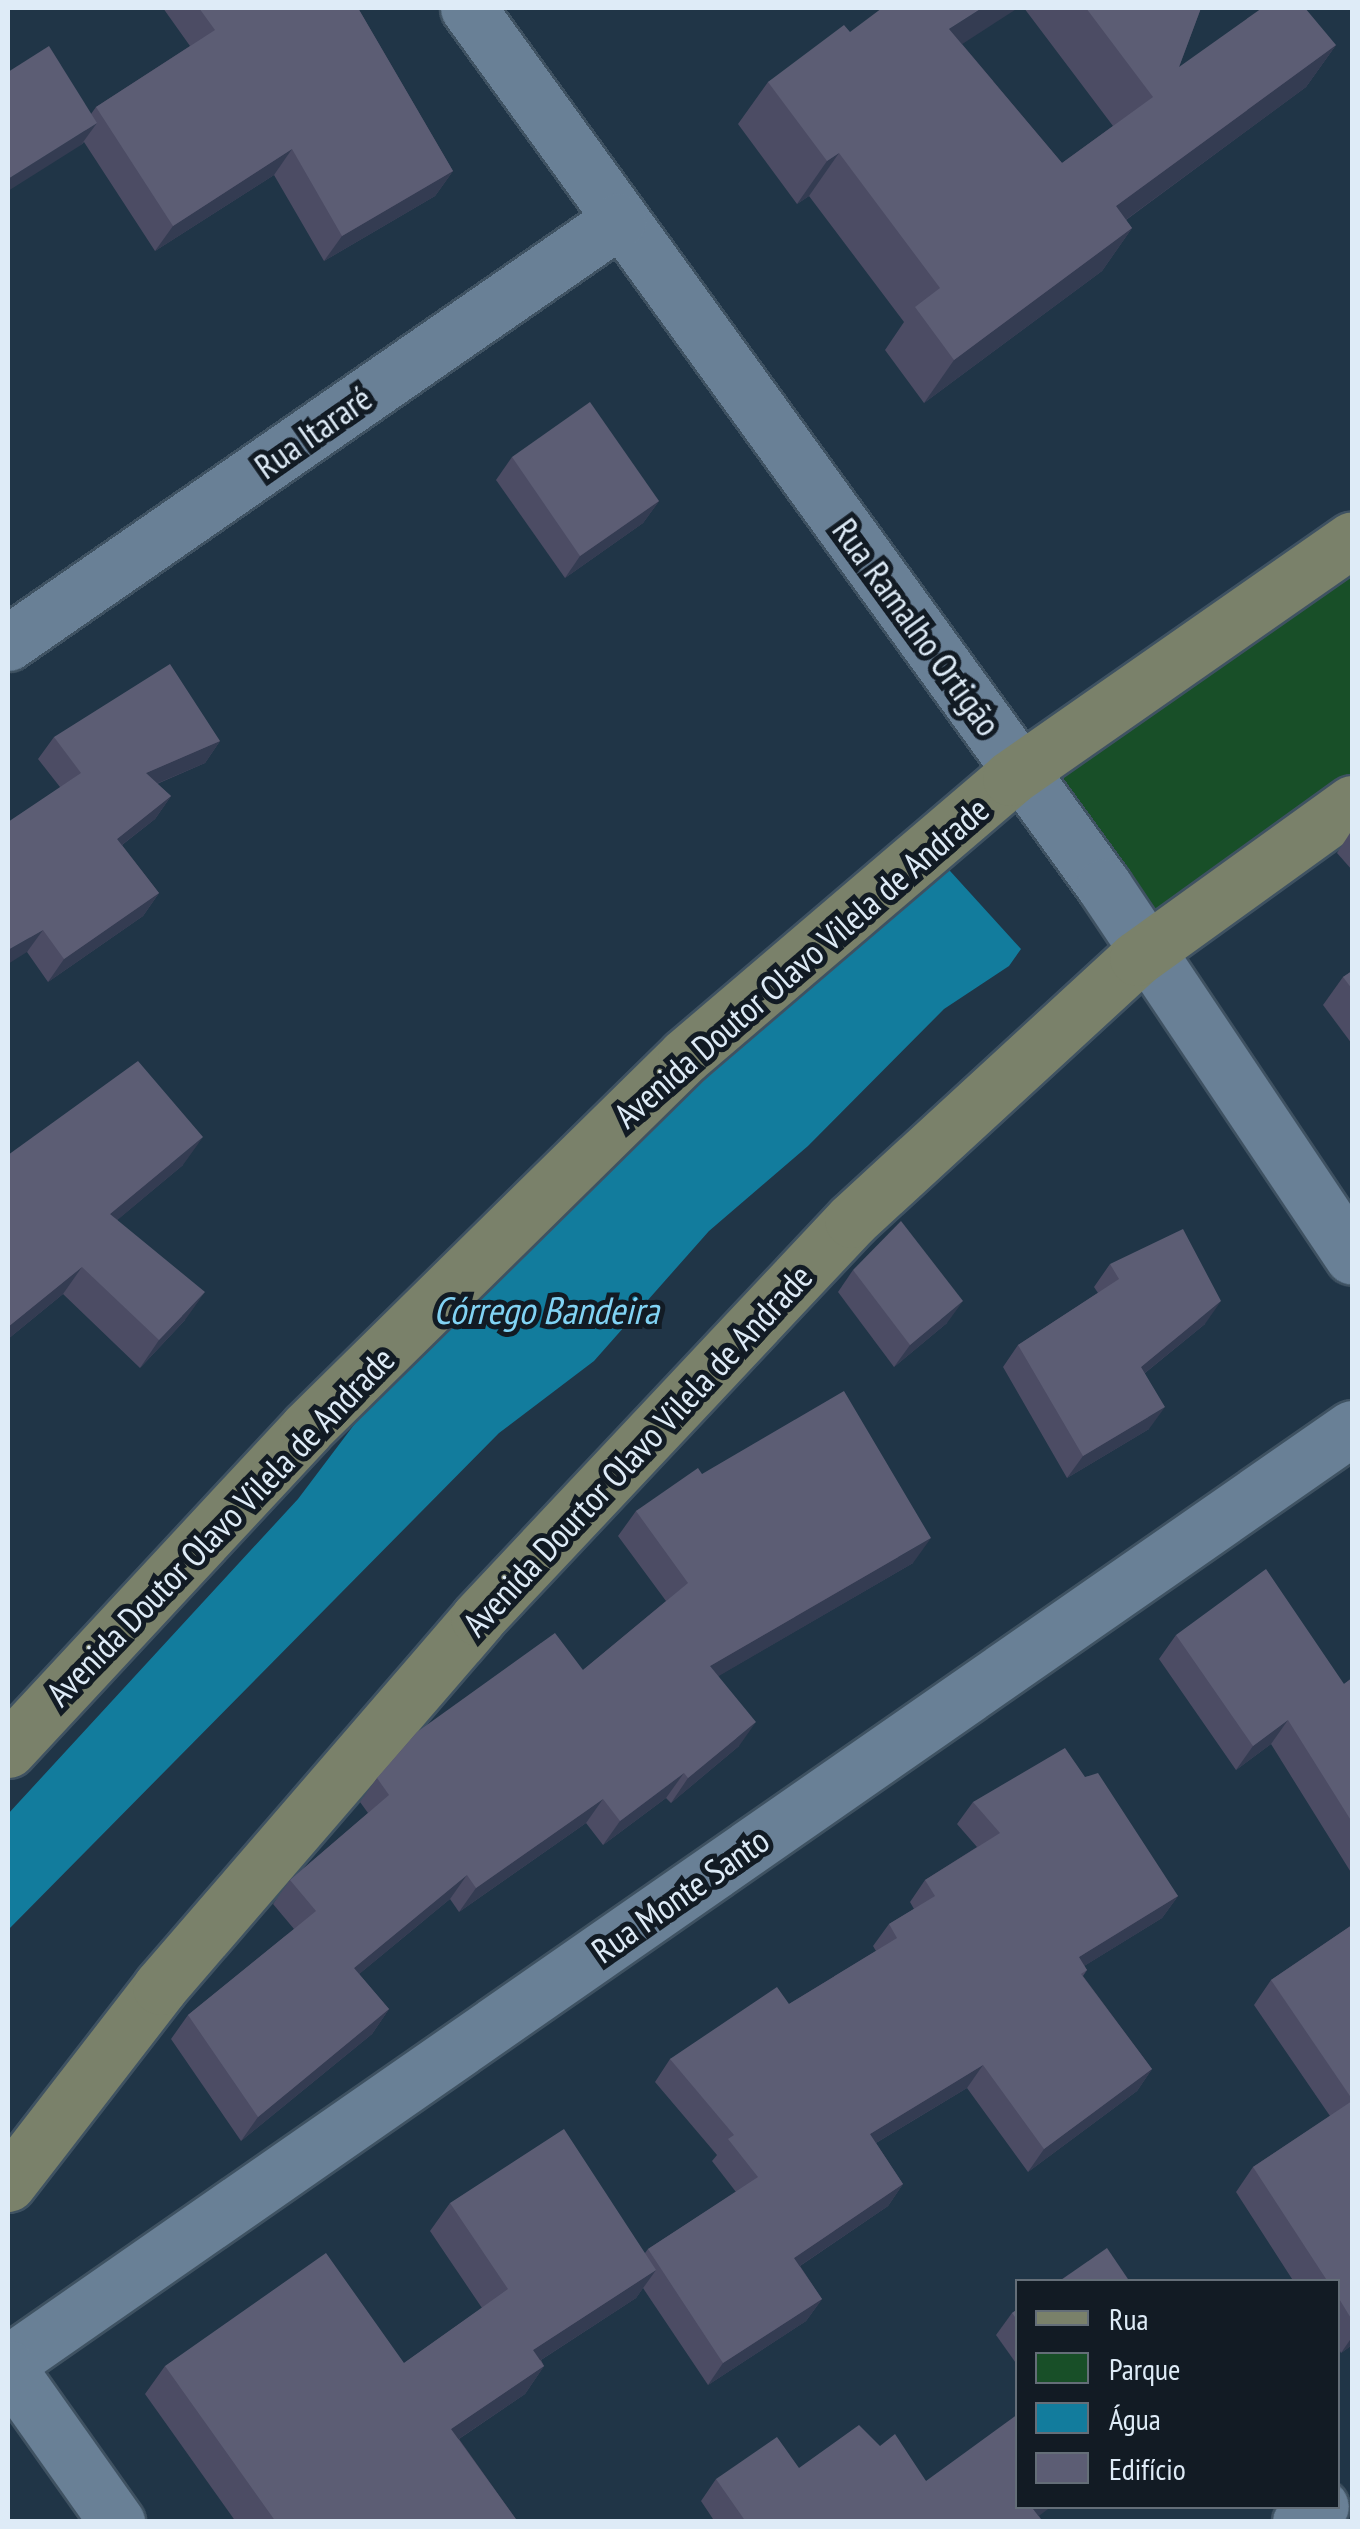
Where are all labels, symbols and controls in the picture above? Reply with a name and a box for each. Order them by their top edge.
street label: Rua Itararé [247,377,379,487]
street label: Rua Ramalho Ortigão [824,510,1010,744]
street label: Avenida Doutor Olavo Vilela de Andrade [605,787,997,1137]
street label: Avenida Dourtor Olavo Vilela de Andrade [453,1255,821,1645]
water label: Córrego Bandeira [433,1287,659,1333]
street label: Avenida Doutor Olavo Vilela de Andrade [37,1337,403,1715]
street label: Rua Monte Santo [583,1819,777,1971]
legend [1015,2279,1340,2509]
text: Rua [1109,2299,1148,2338]
text: Parque [1109,2349,1180,2388]
text: Água [1109,2399,1161,2438]
text: Edifício [1109,2449,1186,2488]

